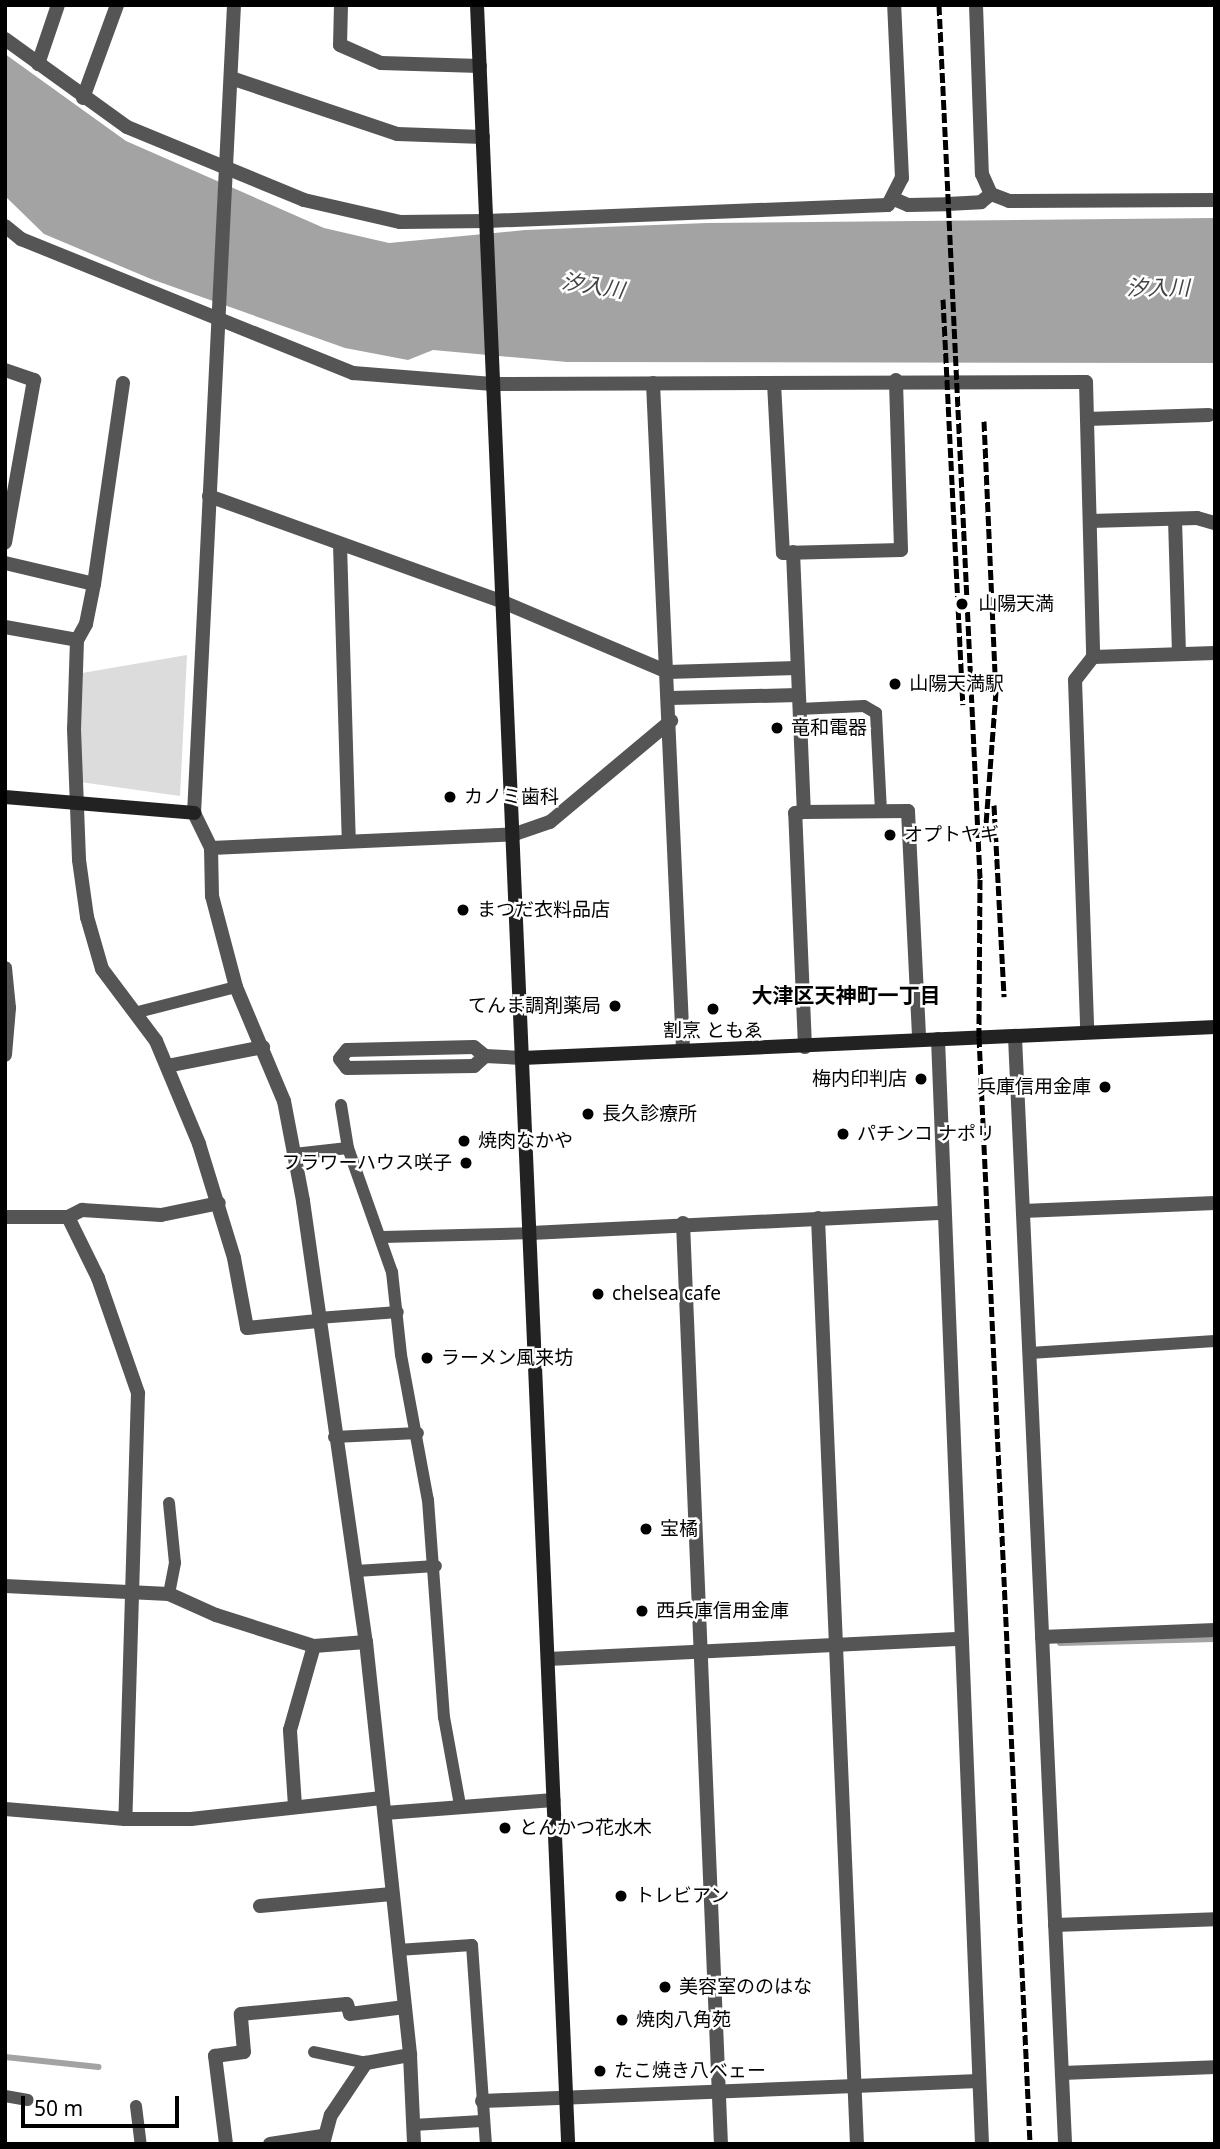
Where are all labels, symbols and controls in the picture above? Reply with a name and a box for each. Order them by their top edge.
water label: 汐入川 [560,268,626,302]
water label: 汐入川 [1127,274,1189,300]
place label: 山陽天満 [978,593,1054,615]
marker: 山陽天満 [952,594,972,614]
place label: 山陽天満駅 [909,673,1004,695]
marker: 山陽天満駅 [887,676,903,692]
place label: 竜和電器 [791,717,867,739]
marker: 竜和電器 [769,720,785,736]
place label: カノミ歯科 [464,786,559,808]
marker: カノミ歯科 [442,789,458,805]
place label: オプトヤギ [904,824,999,846]
marker: オプトヤギ [882,827,898,843]
place label: まつだ衣料品店 [477,899,610,921]
marker: まつだ衣料品店 [455,902,471,918]
district label: 大津区天神町一丁目 [752,982,940,1008]
place label: てんま調剤薬局 [468,995,601,1017]
marker: てんま調剤薬局 [607,998,623,1014]
marker: 割烹 ともゑ [705,1001,721,1017]
place label: 割烹 ともゑ [663,1020,763,1042]
place label: 梅内印判店 [812,1068,907,1090]
marker: 梅内印判店 [913,1071,929,1087]
place label: 兵庫信用金庫 [977,1076,1091,1098]
marker: 兵庫信用金庫 [1097,1079,1113,1095]
place label: 長久診療所 [602,1103,697,1125]
marker: 長久診療所 [580,1106,596,1122]
place label: パチンコ ナポリ [857,1123,995,1145]
marker: パチンコ ナポリ [835,1126,851,1142]
place label: 焼肉なかや [478,1130,573,1152]
marker: 焼肉なかや [456,1133,472,1149]
place label: フラワーハウス咲子 [281,1152,452,1174]
marker: フラワーハウス咲子 [458,1155,474,1171]
place label: chelsea cafe [612,1283,721,1305]
marker: chelsea cafe [590,1286,606,1302]
place label: ラーメン風来坊 [441,1347,574,1369]
marker: ラーメン風来坊 [419,1350,435,1366]
place label: 宝橘 [660,1518,698,1540]
marker: 宝橘 [638,1521,654,1537]
place label: 西兵庫信用金庫 [656,1600,789,1622]
marker: 西兵庫信用金庫 [634,1603,650,1619]
place label: とんかつ花水木 [519,1817,652,1839]
marker: とんかつ花水木 [497,1820,513,1836]
place label: トレビアン [635,1885,730,1907]
marker: トレビアン [613,1888,629,1904]
place label: 美容室ののはな [679,1976,812,1998]
marker: 美容室ののはな [657,1979,673,1995]
place label: 焼肉八角苑 [636,2009,731,2031]
marker: 焼肉八角苑 [614,2012,630,2028]
place label: たこ焼き八ベェー [614,2060,766,2082]
marker: たこ焼き八ベェー [592,2063,608,2079]
scale bar [24,2082,182,2126]
text: 50 m [34,2094,83,2122]

